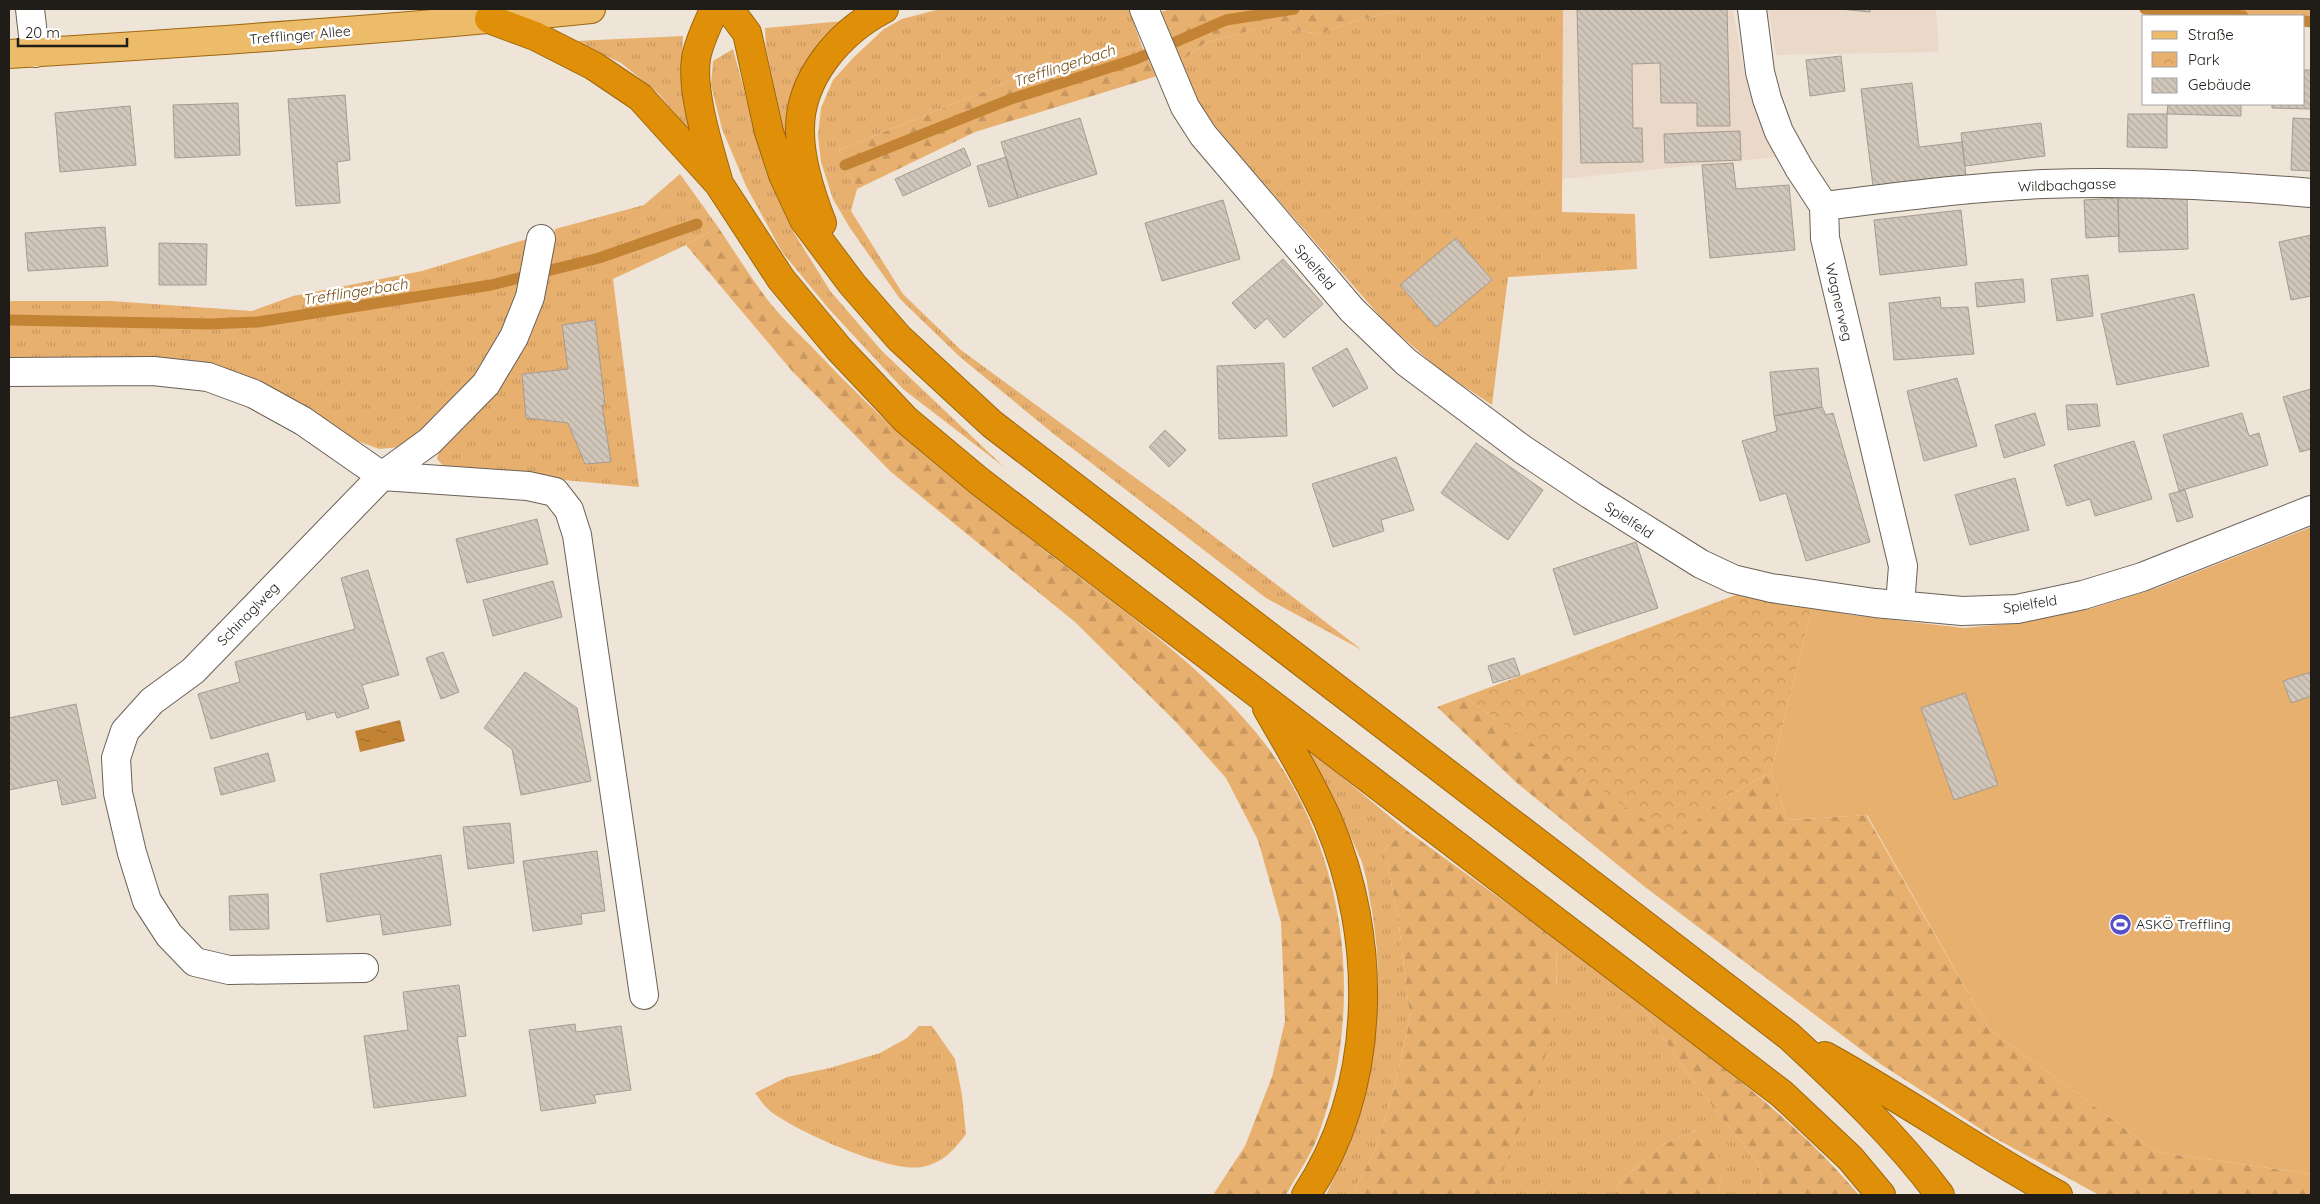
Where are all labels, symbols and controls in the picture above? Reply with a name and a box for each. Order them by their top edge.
scale bar [18,15,126,47]
legend [2142,15,2305,105]
street label: Trefflinger Allee [249,22,352,48]
text: 20 m [25,23,60,42]
text: Straße [2188,25,2234,44]
water label: Trefflingerbach [1011,40,1118,91]
text: Park [2188,50,2220,69]
text: Gebäude [2188,75,2251,94]
street label: Wildbachgasse [2017,174,2117,196]
street label: Spielfeld [1291,240,1339,294]
street label: Wagnerweg [1821,261,1857,343]
water label: Trefflingerbach [301,274,409,309]
street label: Spielfeld [1601,498,1657,542]
street label: Schinaglweg [213,578,283,650]
street label: Spielfeld [2002,591,2058,617]
sports icon: ASKÖ Treffling [2108,912,2132,936]
place label: ASKÖ Treffling [2136,915,2231,933]

